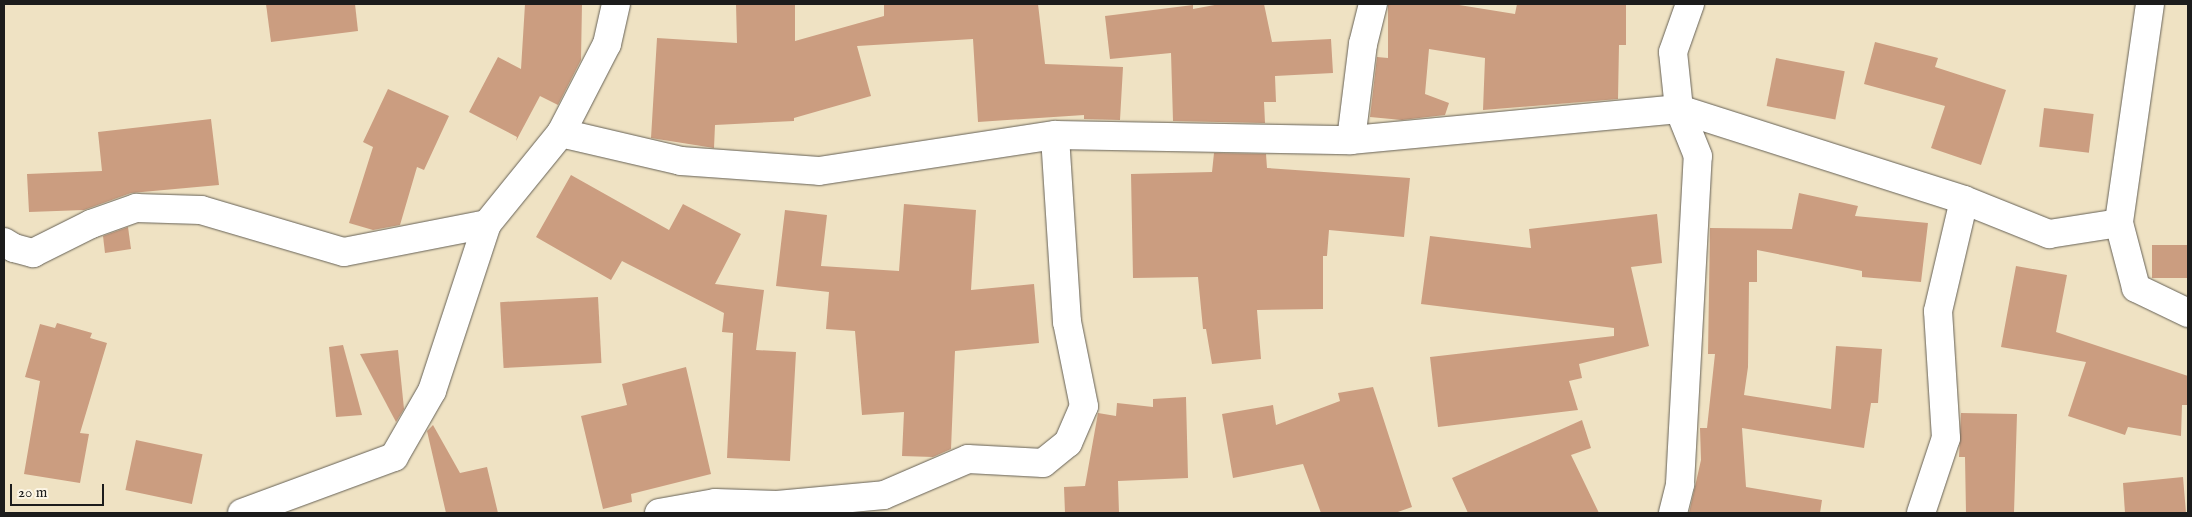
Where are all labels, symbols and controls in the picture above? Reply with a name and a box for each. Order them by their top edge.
scale bar [12,474,106,506]
text: 20 m [18,483,47,502]

